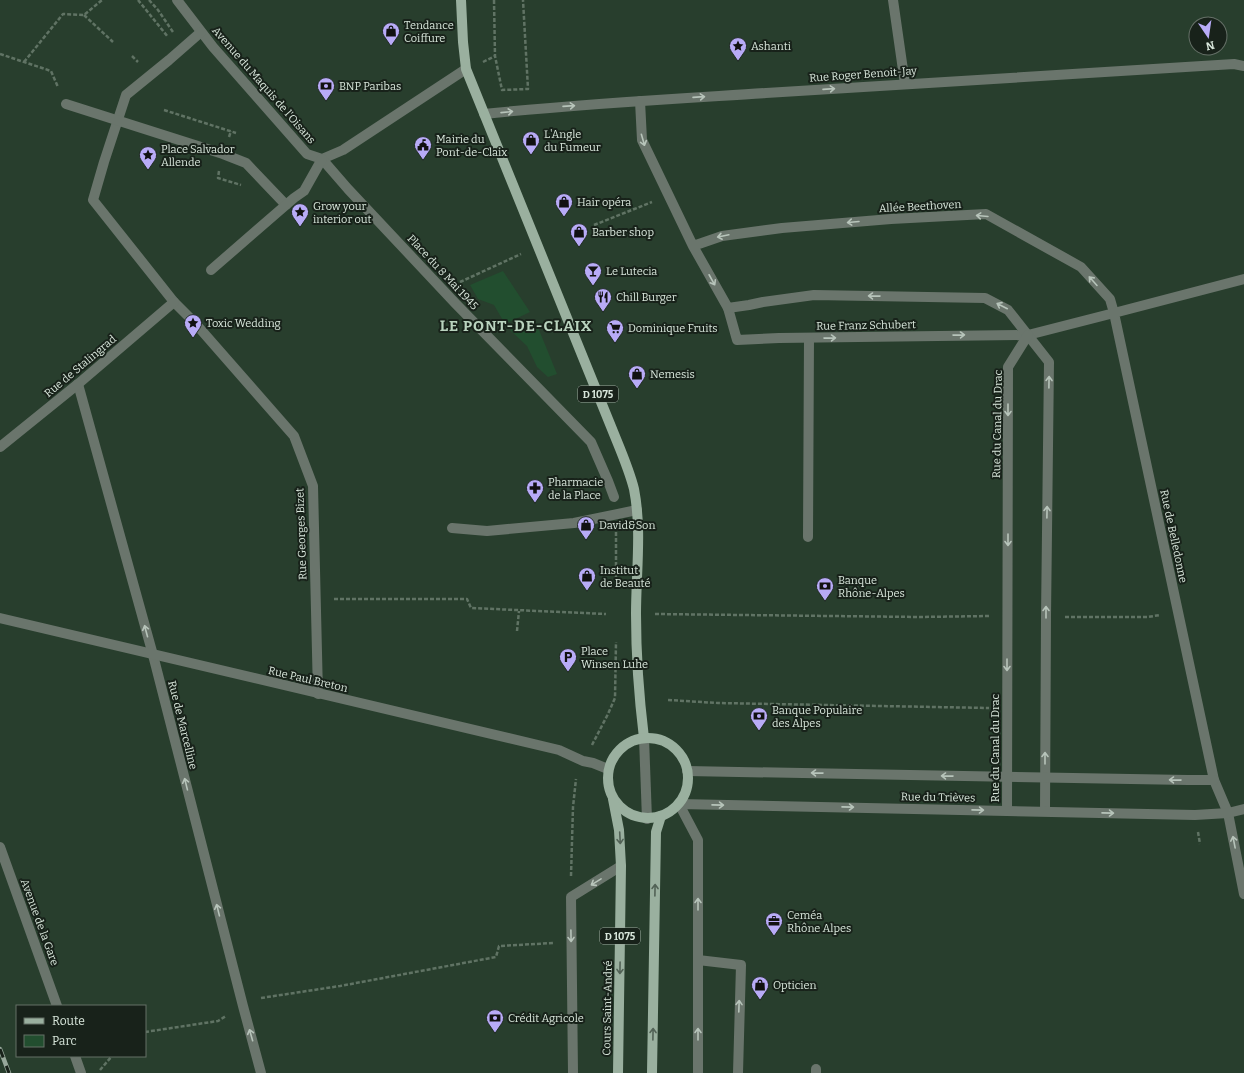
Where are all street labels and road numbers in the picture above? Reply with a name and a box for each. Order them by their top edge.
street label: Avenue du Maquis de l'Oisans [209,24,318,146]
street label: Rue Roger Benoit-Jay [809,64,918,85]
street label: Allée Beethoven [878,198,962,215]
street label: Place du 8 Mai 1945 [405,232,481,313]
street label: Rue Franz Schubert [816,318,916,333]
street label: Rue de Stalingrad [42,332,119,400]
street label: Rue du Canal du Drac [990,369,1005,478]
road number: D 1075 [578,386,618,402]
street label: Rue Georges Bizet [293,488,310,580]
street label: Rue de Belledonne [1157,488,1190,584]
street label: Rue Paul Breton [267,664,349,695]
street label: Rue de Marcelline [165,679,200,771]
street label: Rue du Canal du Drac [989,694,1002,802]
street label: Rue du Trièves [901,790,975,805]
street label: Avenue de la Gare [18,877,61,967]
road number: D 1075 [600,928,640,944]
street label: Cours Saint-André [600,960,615,1056]

